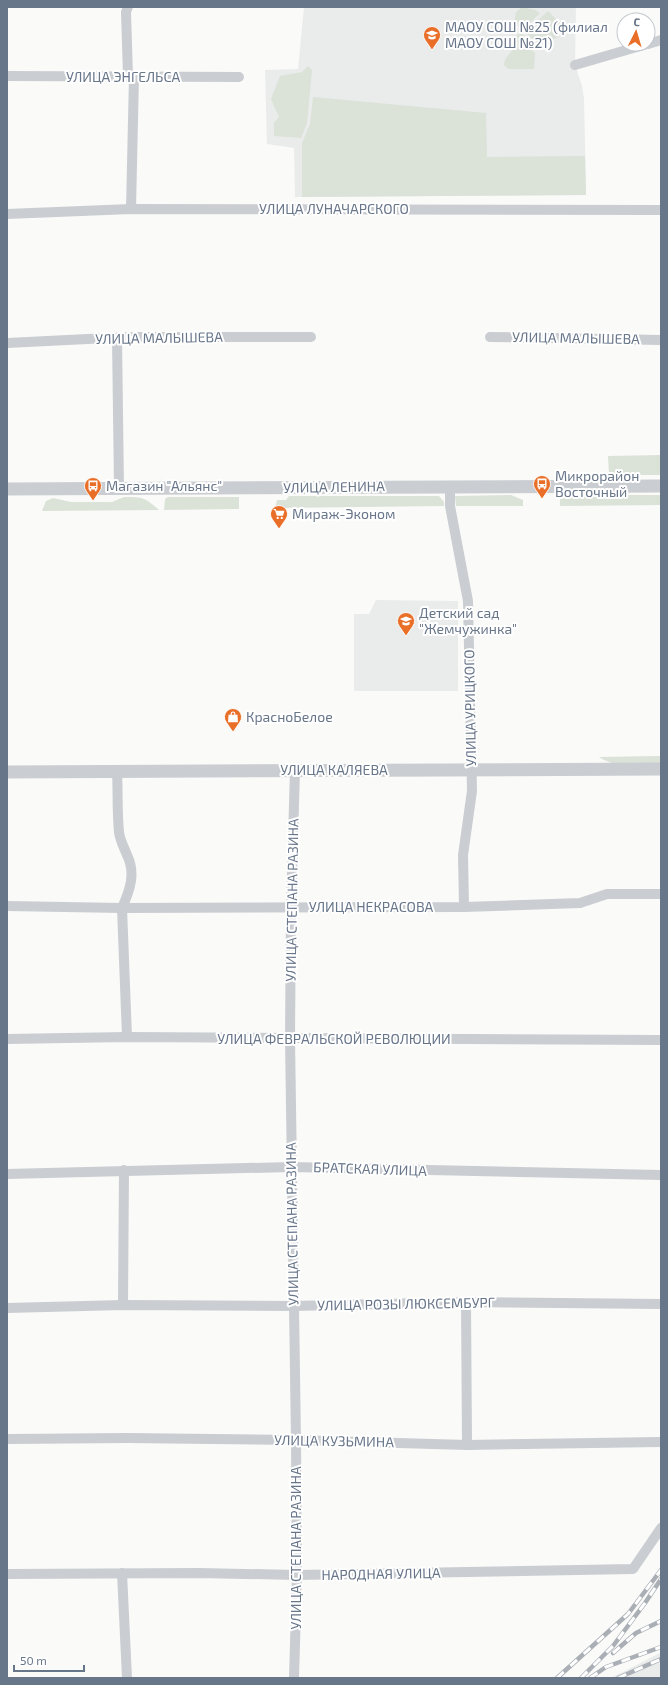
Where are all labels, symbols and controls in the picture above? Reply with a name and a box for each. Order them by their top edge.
north arrow [616,12,656,52]
text: С [633,15,641,28]
place label: МАОУ СОШ №25 (филиал МАОУ СОШ №21) [445,18,608,51]
school or university icon: МАОУ СОШ №25 (филиал МАОУ СОШ №21) [422,25,442,50]
street label: УЛИЦА ЭНГЕЛЬСА [66,68,180,85]
street label: УЛИЦА ЛУНАЧАРСКОГО [259,200,409,217]
street label: УЛИЦА МАЛЫШЕВА [95,328,223,347]
street label: УЛИЦА МАЛЫШЕВА [512,328,640,347]
place label: Микрорайон Восточный [555,467,639,500]
bus stop icon: Микрорайон Восточный [532,474,552,499]
bus stop icon: Магазин "Альянс" [83,476,103,501]
place label: Магазин "Альянс" [106,477,222,494]
street label: УЛИЦА ЛЕНИНА [283,477,385,496]
supermarket icon: Мираж-Эконом [269,504,289,529]
place label: Мираж-Эконом [292,505,396,522]
place label: Детский сад "Жемчужинка" [419,604,517,637]
school or university icon: Детский сад "Жемчужинка" [396,611,416,636]
street label: УЛИЦА УРИЦКОГО [460,649,479,767]
shop icon: КрасноБелое [223,707,243,732]
place label: КрасноБелое [246,708,333,725]
street label: УЛИЦА КАЛЯЕВА [280,761,388,778]
street label: УЛИЦА СТЕПАНА РАЗИНА [282,818,301,982]
street label: УЛИЦА НЕКРАСОВА [309,898,434,915]
street label: УЛИЦА ФЕВРАЛЬСКОЙ РЕВОЛЮЦИИ [217,1030,451,1047]
street label: УЛИЦА СТЕПАНА РАЗИНА [282,1142,301,1306]
street label: БРАТСКАЯ УЛИЦА [313,1158,427,1179]
street label: УЛИЦА РОЗЫ ЛЮКСЕМБУРГ [317,1293,495,1314]
street label: УЛИЦА КУЗЬМИНА [274,1431,394,1450]
street label: УЛИЦА СТЕПАНА РАЗИНА [287,1466,304,1630]
street label: НАРОДНАЯ УЛИЦА [321,1564,441,1583]
scale bar [14,1647,84,1673]
text: 50 m [20,1653,47,1667]

